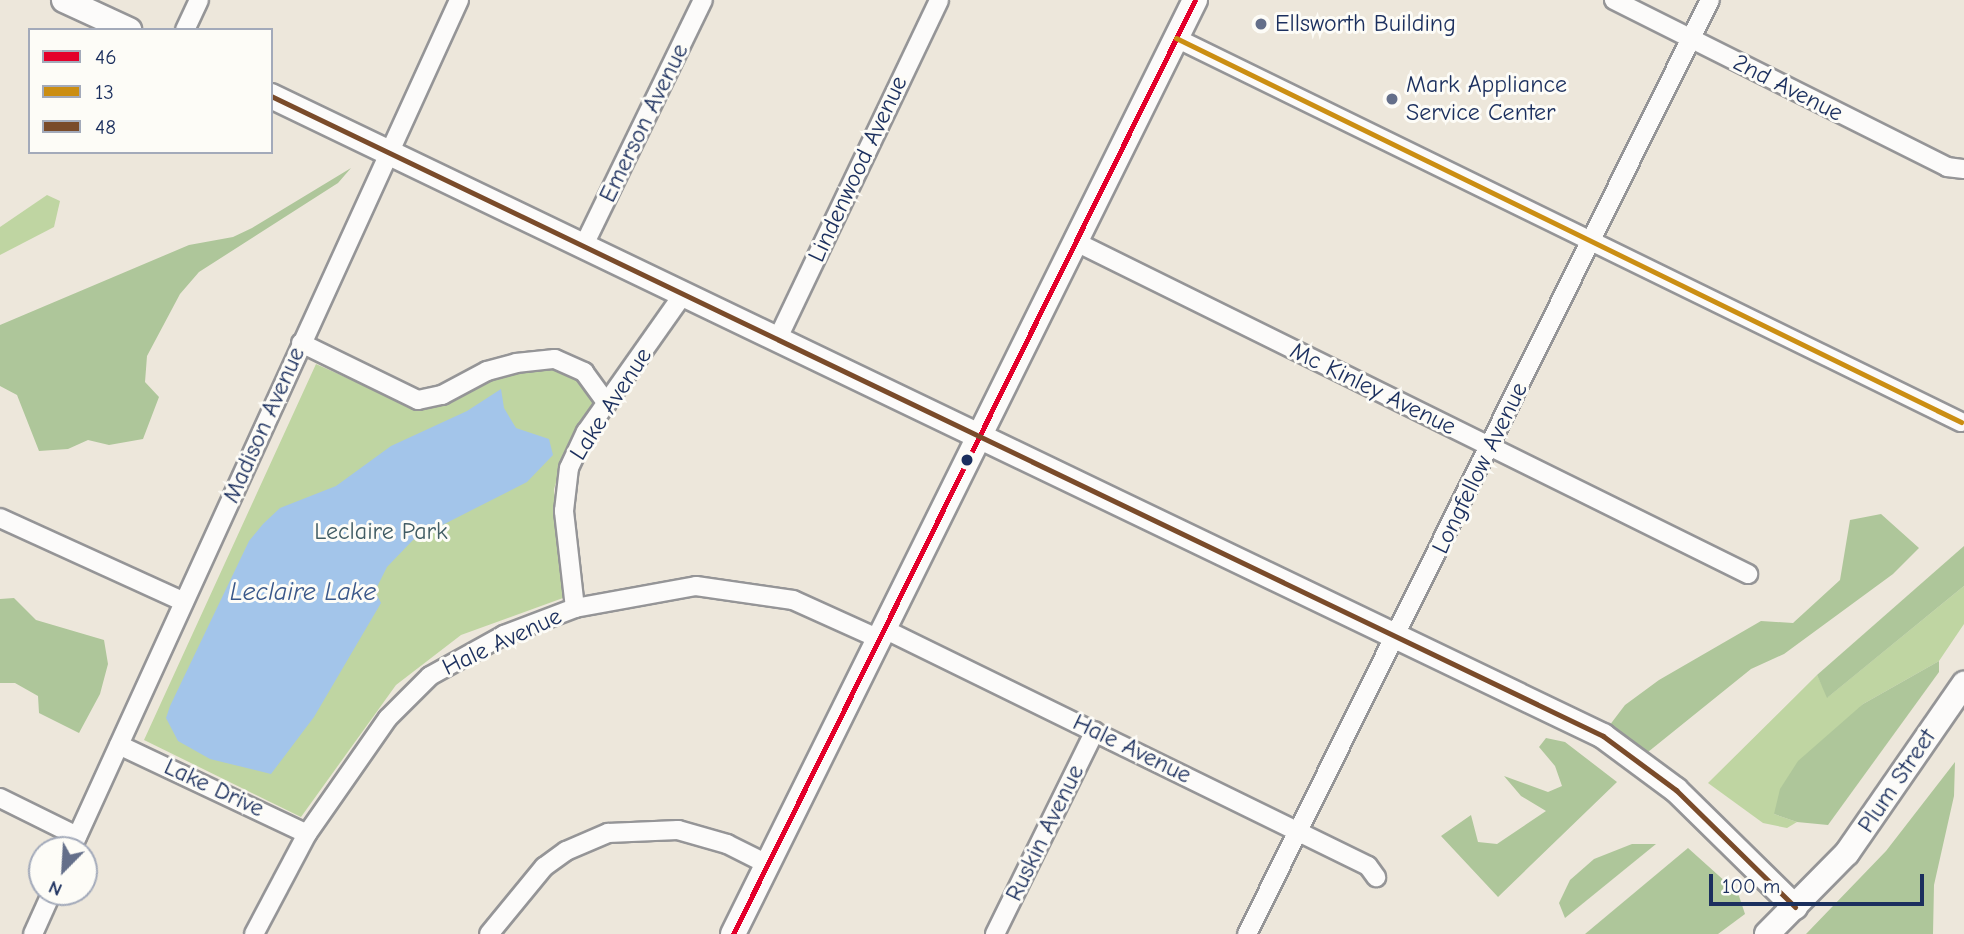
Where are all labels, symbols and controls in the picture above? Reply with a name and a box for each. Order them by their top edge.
place label: Ellsworth Building [1275,10,1456,38]
marker: Ellsworth Building [1253,16,1269,32]
legend [28,28,273,154]
street label: Emerson Avenue [593,39,695,207]
text: 46 [95,45,117,69]
street label: 2nd Avenue [1728,48,1848,128]
street label: Lindenwood Avenue [802,71,914,267]
place label: Mark Appliance Service Center [1406,71,1567,127]
text: 13 [95,80,114,104]
marker: Mark Appliance Service Center [1384,91,1400,107]
text: 48 [95,115,116,139]
street label: Mc Kinley Avenue [1285,336,1461,442]
street label: Lake Avenue [564,342,658,466]
street label: Madison Avenue [217,343,311,507]
street label: Longfellow Avenue [1426,378,1534,558]
unlabelled marker [960,453,974,467]
park label: Leclaire Park [314,518,448,546]
water label: Leclaire Lake [230,577,376,609]
street label: Hale Avenue [438,602,566,682]
street label: Hale Avenue [1068,708,1196,790]
street label: Plum Street [1852,724,1942,838]
street label: Lake Drive [160,752,268,824]
street label: Ruskin Avenue [1000,760,1090,906]
north arrow [28,836,98,906]
scale bar [1712,860,1927,904]
text: 100 m [1722,874,1780,898]
text: N [45,876,65,901]

